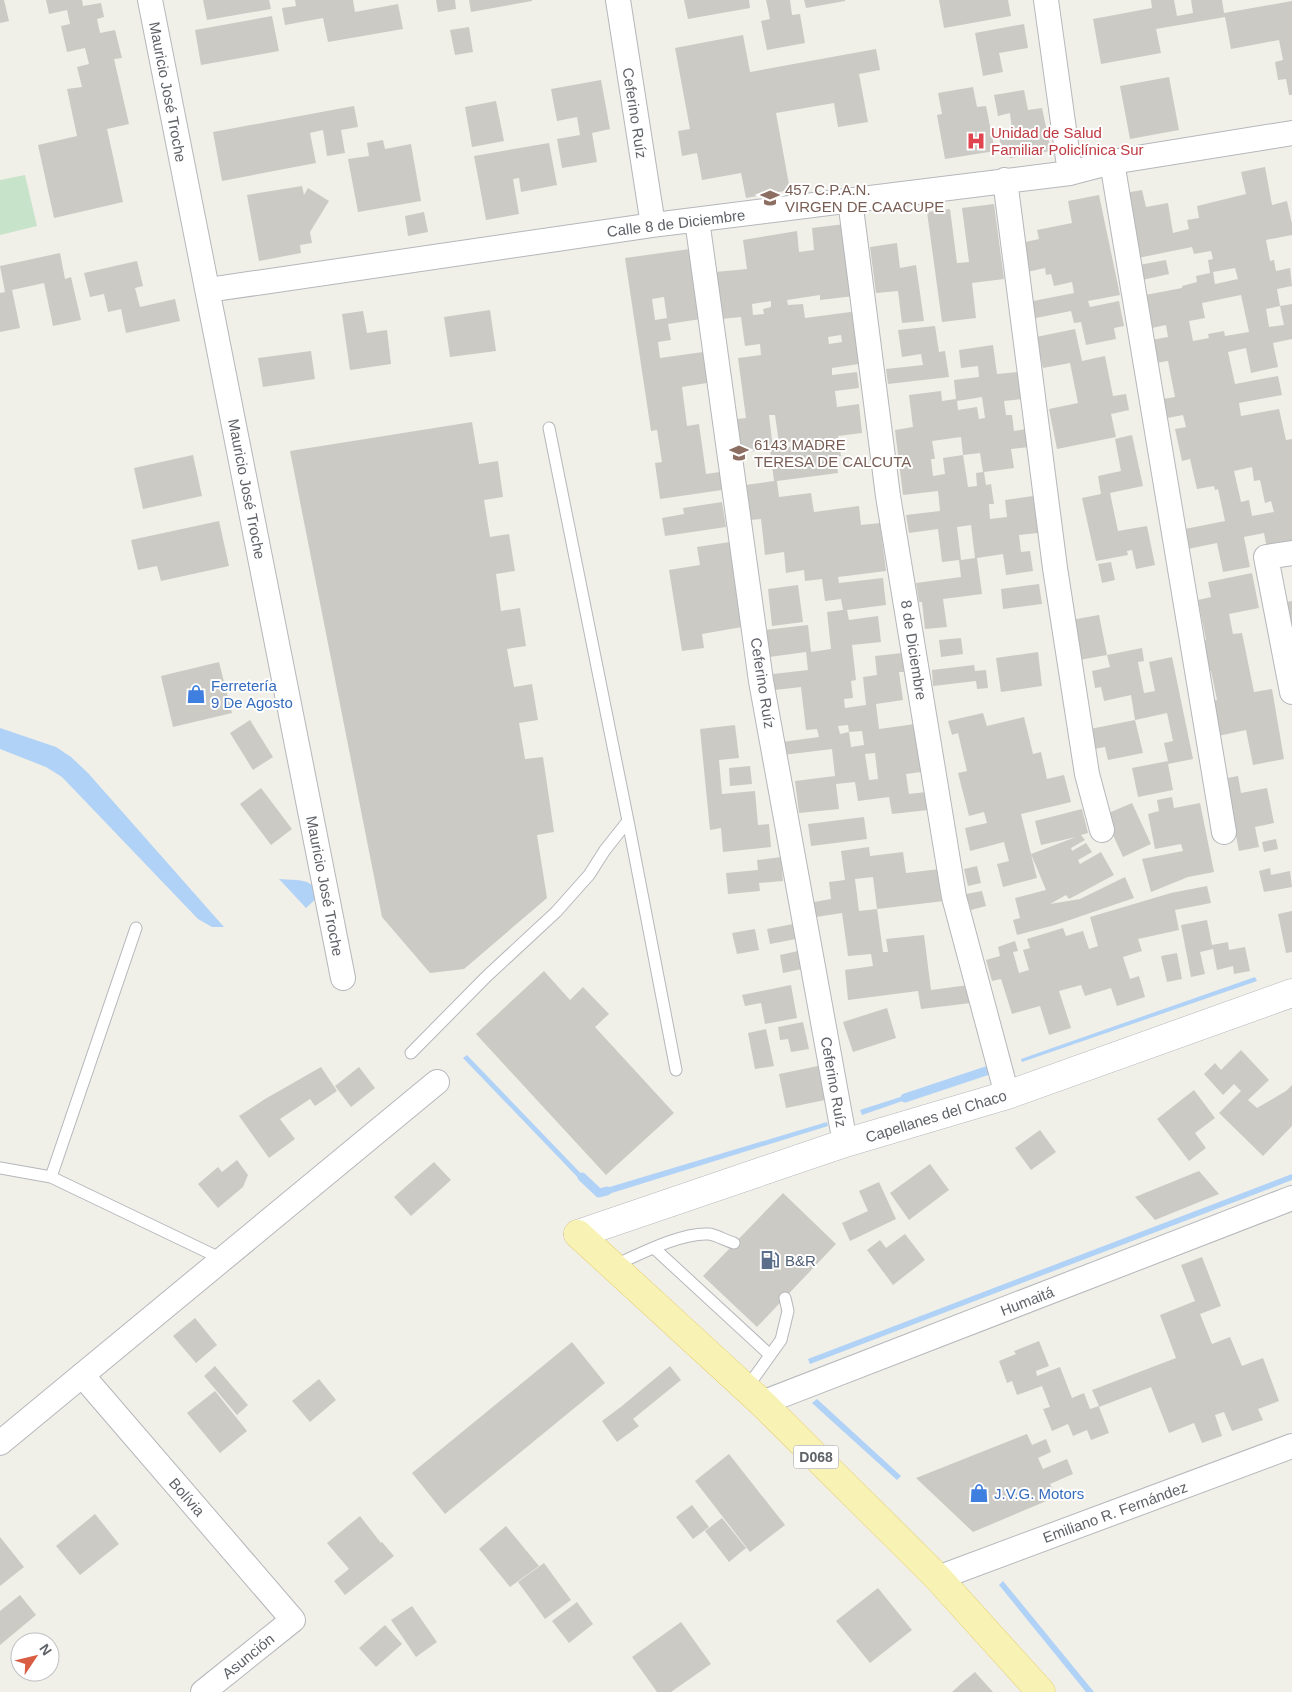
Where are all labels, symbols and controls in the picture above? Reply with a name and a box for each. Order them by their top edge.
street label: Mauricio José Troche [146,20,190,164]
street label: Ceferino Ruíz [619,66,651,160]
place label: Unidad de Salud Familiar Policlínica Sur [991,124,1144,158]
hospital icon: Unidad de Salud Familiar Policlínica Sur [965,130,987,152]
place label: 457 C.P.A.N. VIRGEN DE CAACUPE [785,181,944,215]
school or university icon: 457 C.P.A.N. VIRGEN DE CAACUPE [759,187,781,209]
street label: Calle 8 de Diciembre [606,206,746,240]
street label: Mauricio José Troche [225,417,269,561]
place label: 6143 MADRE TERESA DE CALCUTA [754,436,911,470]
school or university icon: 6143 MADRE TERESA DE CALCUTA [728,442,750,464]
street label: 8 de Diciembre [898,599,930,701]
street label: Ceferino Ruíz [747,636,779,730]
place label: Ferretería 9 De Agosto [211,677,293,711]
shop icon: Ferretería 9 De Agosto [185,683,207,705]
street label: Mauricio José Troche [303,814,347,958]
street label: Ceferino Ruíz [818,1035,850,1129]
street label: Capellanes del Chaco [863,1086,1009,1146]
fuel station icon: B&R [759,1249,781,1271]
place label: B&R [785,1252,816,1269]
street label: Humaitá [998,1283,1057,1319]
road number: D068 [794,1445,838,1468]
street label: Bolívia [166,1474,209,1520]
street label: Emiliano R. Fernández [1040,1478,1190,1546]
shop icon: J.V.G. Motors [968,1482,990,1504]
place label: J.V.G. Motors [994,1485,1084,1502]
street label: Asunción [219,1630,277,1682]
north arrow [10,1632,60,1682]
text: N [36,1641,55,1658]

